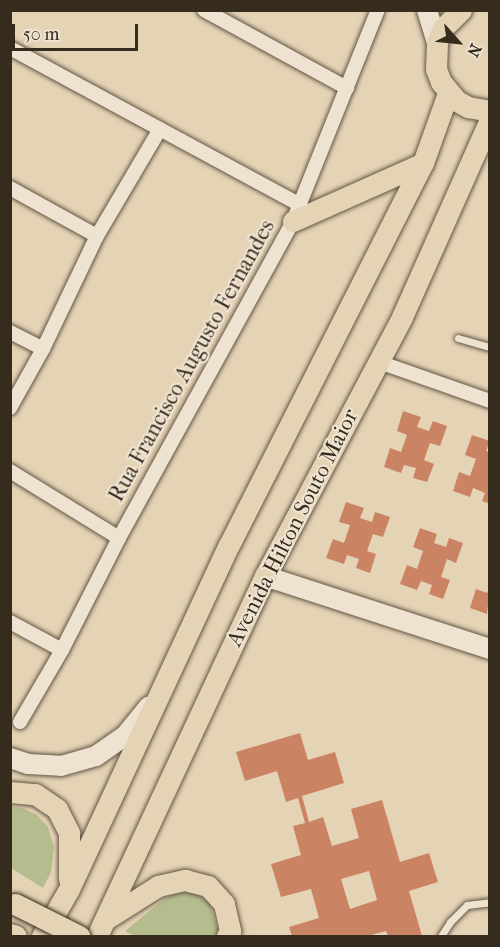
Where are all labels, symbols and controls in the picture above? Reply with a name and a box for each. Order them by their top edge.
scale bar [15,12,141,50]
north arrow [428,12,488,72]
text: 50 m [23,24,59,45]
text: N [463,41,486,60]
street label: Rua Francisco Augusto Fernandes [103,215,281,507]
street label: Avenida Hilton Souto Maior [222,405,364,651]

